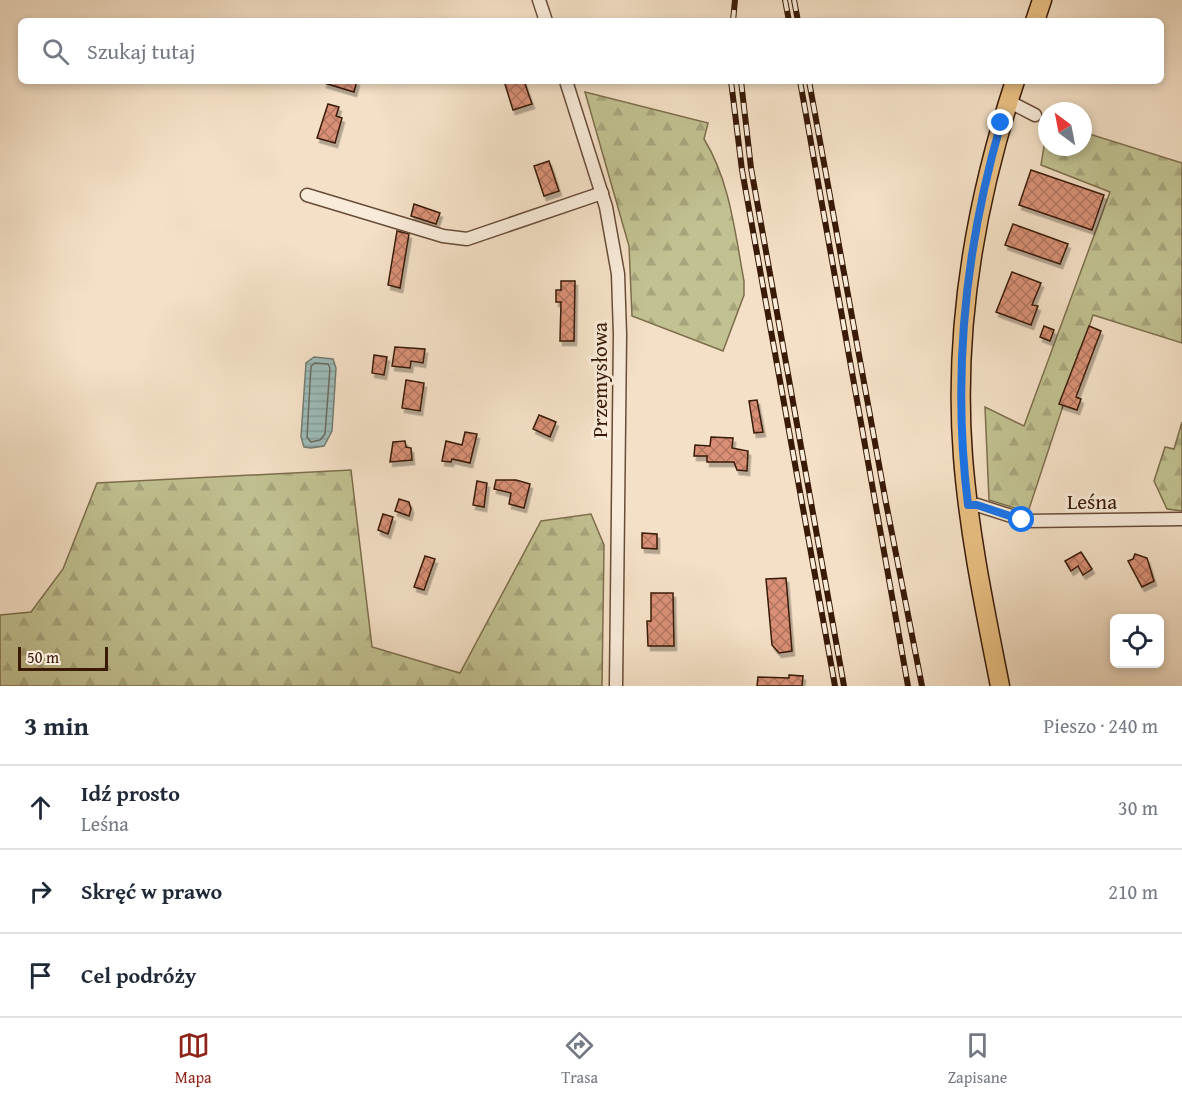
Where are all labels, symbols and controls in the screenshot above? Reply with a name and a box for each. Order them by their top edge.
search box [18,18,1164,84]
icon: search [39,35,72,68]
text: Szukaj tutaj [87,35,195,67]
north arrow [1038,102,1092,156]
route end [987,109,1013,135]
street label: Przemysłowa [584,322,615,438]
street label: Leśna [1067,486,1117,517]
route start [1008,506,1034,532]
map controls [1110,614,1164,668]
button: locate [1110,614,1164,668]
scale bar [18,644,108,672]
text: 50 m [27,645,59,669]
text: 3 min [24,706,89,745]
text: Pieszo · 240 m [1044,711,1158,740]
text: Idź prosto [81,777,180,809]
icon: ahead [24,791,57,824]
text: 30 m [1118,793,1158,822]
text: Leśna [81,809,129,838]
icon: right [24,875,57,908]
text: Skręć w prawo [81,875,222,907]
text: 210 m [1108,877,1158,906]
icon: arrive [24,959,57,992]
text: Cel podróży [81,959,196,991]
tab: Mapa [175,1029,212,1089]
tab: Trasa [561,1029,598,1089]
tab: Zapisane [948,1029,1007,1089]

